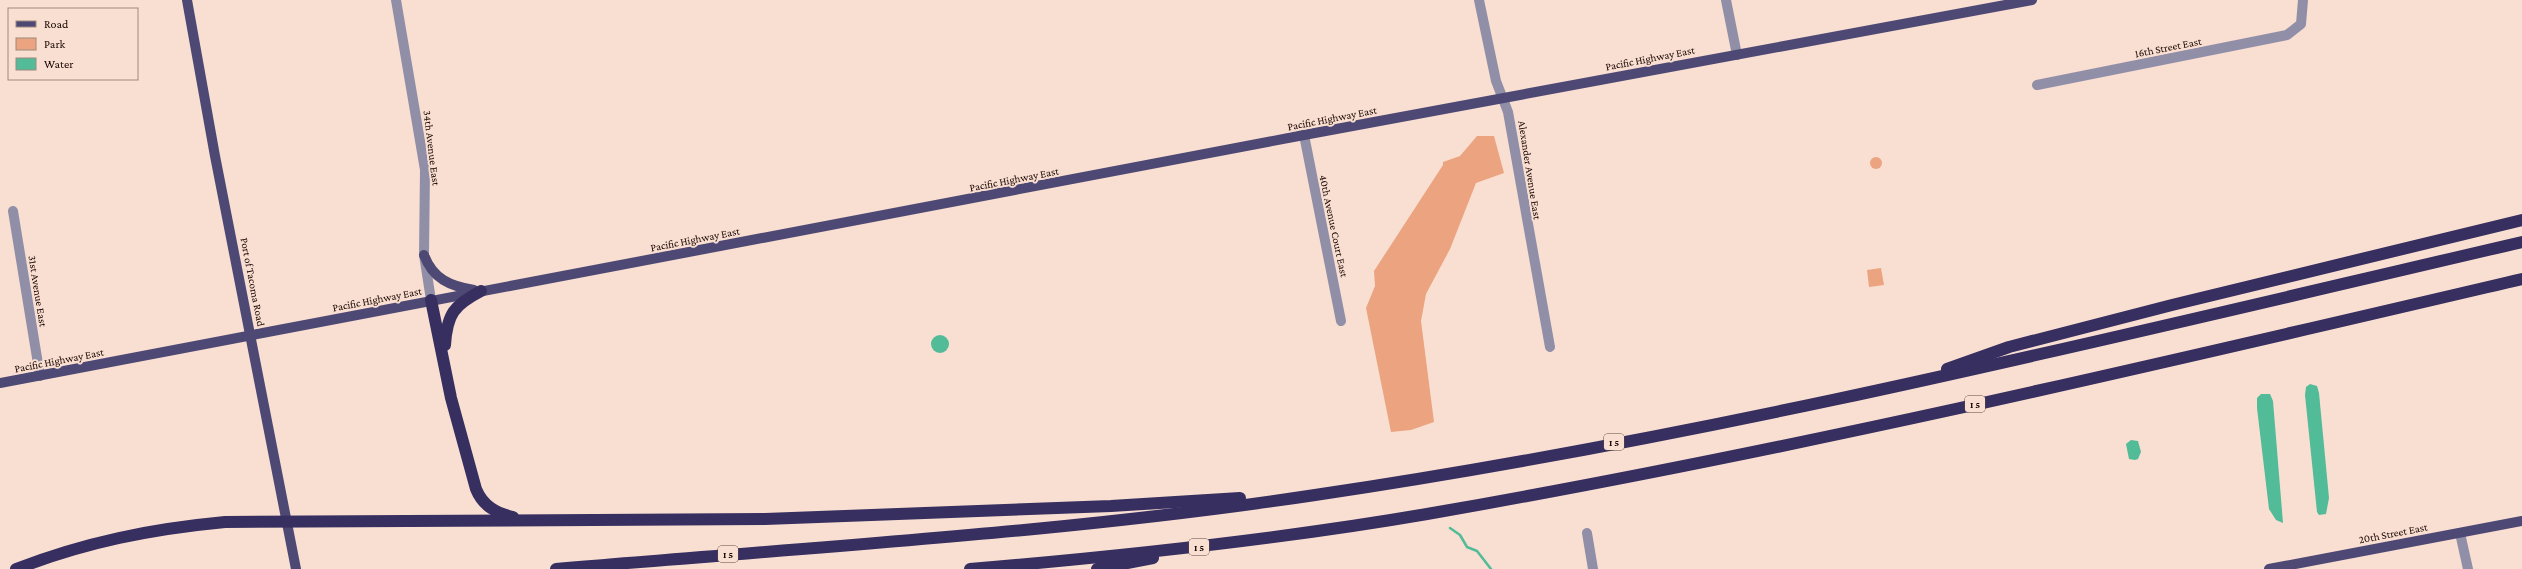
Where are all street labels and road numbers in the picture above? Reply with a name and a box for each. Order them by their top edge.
street label: 16th Street East [2134,35,2203,59]
street label: Pacific Highway East [1604,43,1696,74]
street label: Pacific Highway East [1286,103,1378,134]
street label: 34th Avenue East [421,110,443,187]
street label: Alexander Avenue East [1516,120,1544,221]
street label: Pacific Highway East [968,164,1060,195]
street label: 40th Avenue Court East [1317,174,1351,279]
street label: Pacific Highway East [649,224,741,255]
street label: Port of Tacoma Road [239,237,268,328]
street label: 31st Avenue East [26,254,50,328]
street label: Pacific Highway East [331,284,423,315]
street label: Pacific Highway East [13,345,105,376]
road number: I 5 [1965,396,1985,412]
road number: I 5 [1604,434,1624,450]
street label: 20th Street East [2358,520,2429,546]
road number: I 5 [1189,539,1209,555]
road number: I 5 [718,546,738,562]

